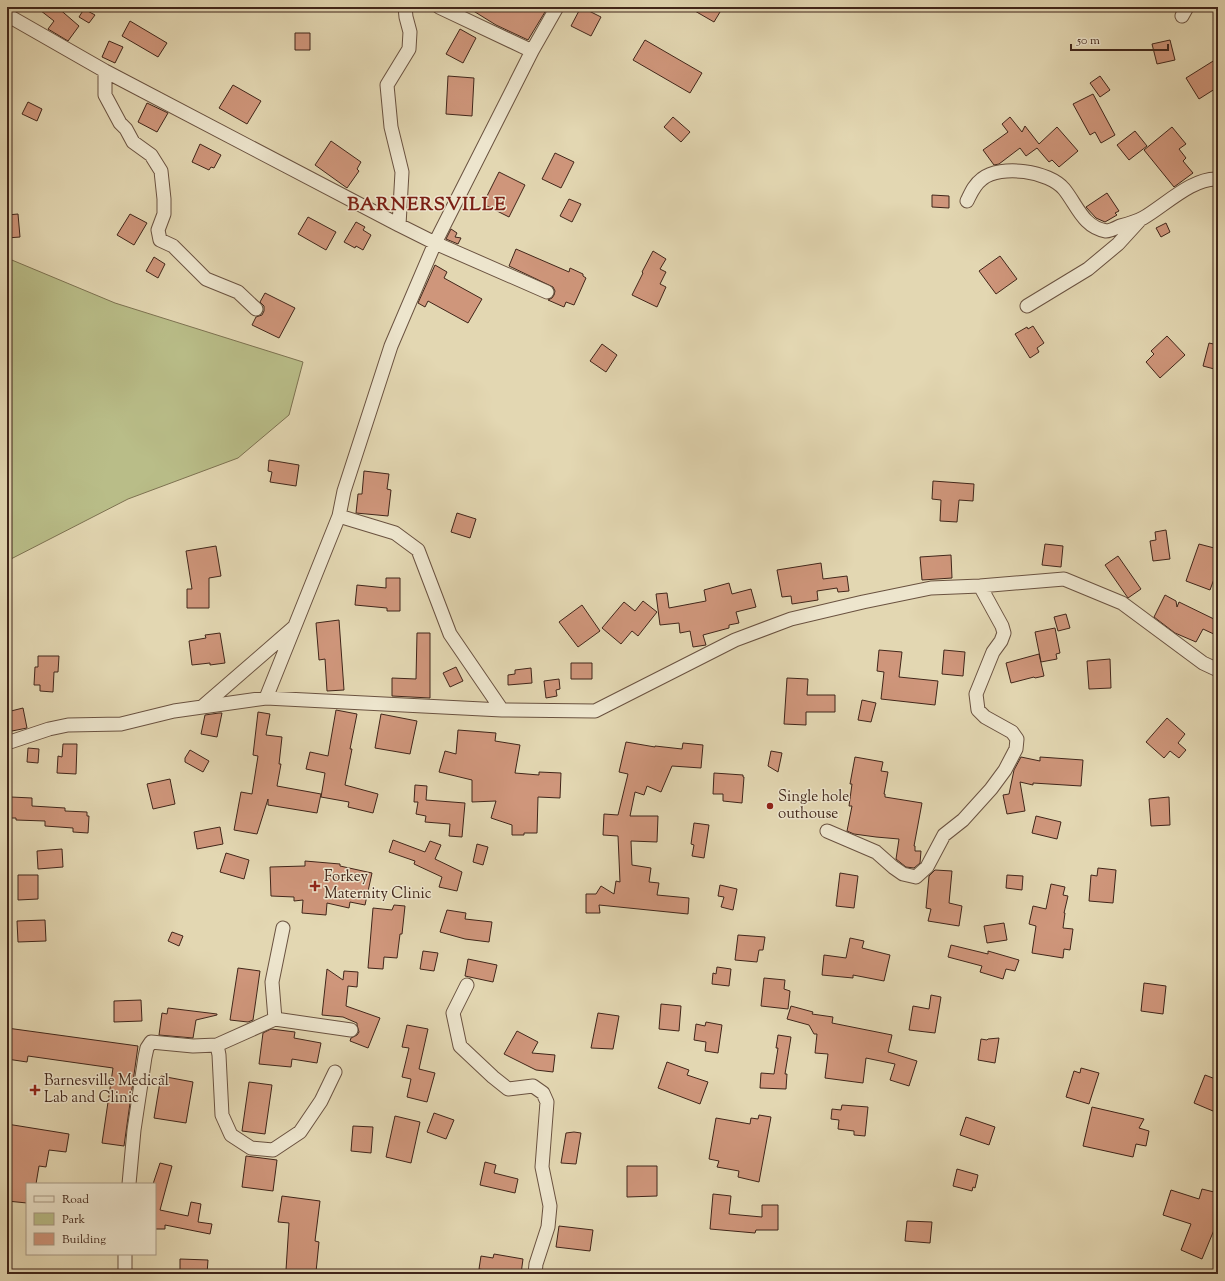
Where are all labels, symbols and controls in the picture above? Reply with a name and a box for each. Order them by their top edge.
scale bar [1071,26,1168,52]
text: 50 m [1076,32,1100,50]
district label: BARNERSVILLE [347,192,507,219]
place label: Single hole outhouse [778,787,849,825]
marker: Single hole outhouse [765,801,775,811]
place label: Forkey Maternity Clinic [324,867,432,905]
marker: Forkey Maternity Clinic [309,880,321,892]
place label: Barnesville Medical Lab and Clinic [44,1071,169,1109]
marker: Barnesville Medical Lab and Clinic [29,1084,41,1096]
legend [26,1183,156,1255]
text: Road [62,1191,89,1209]
text: Park [62,1211,85,1229]
text: Building [62,1231,106,1249]

